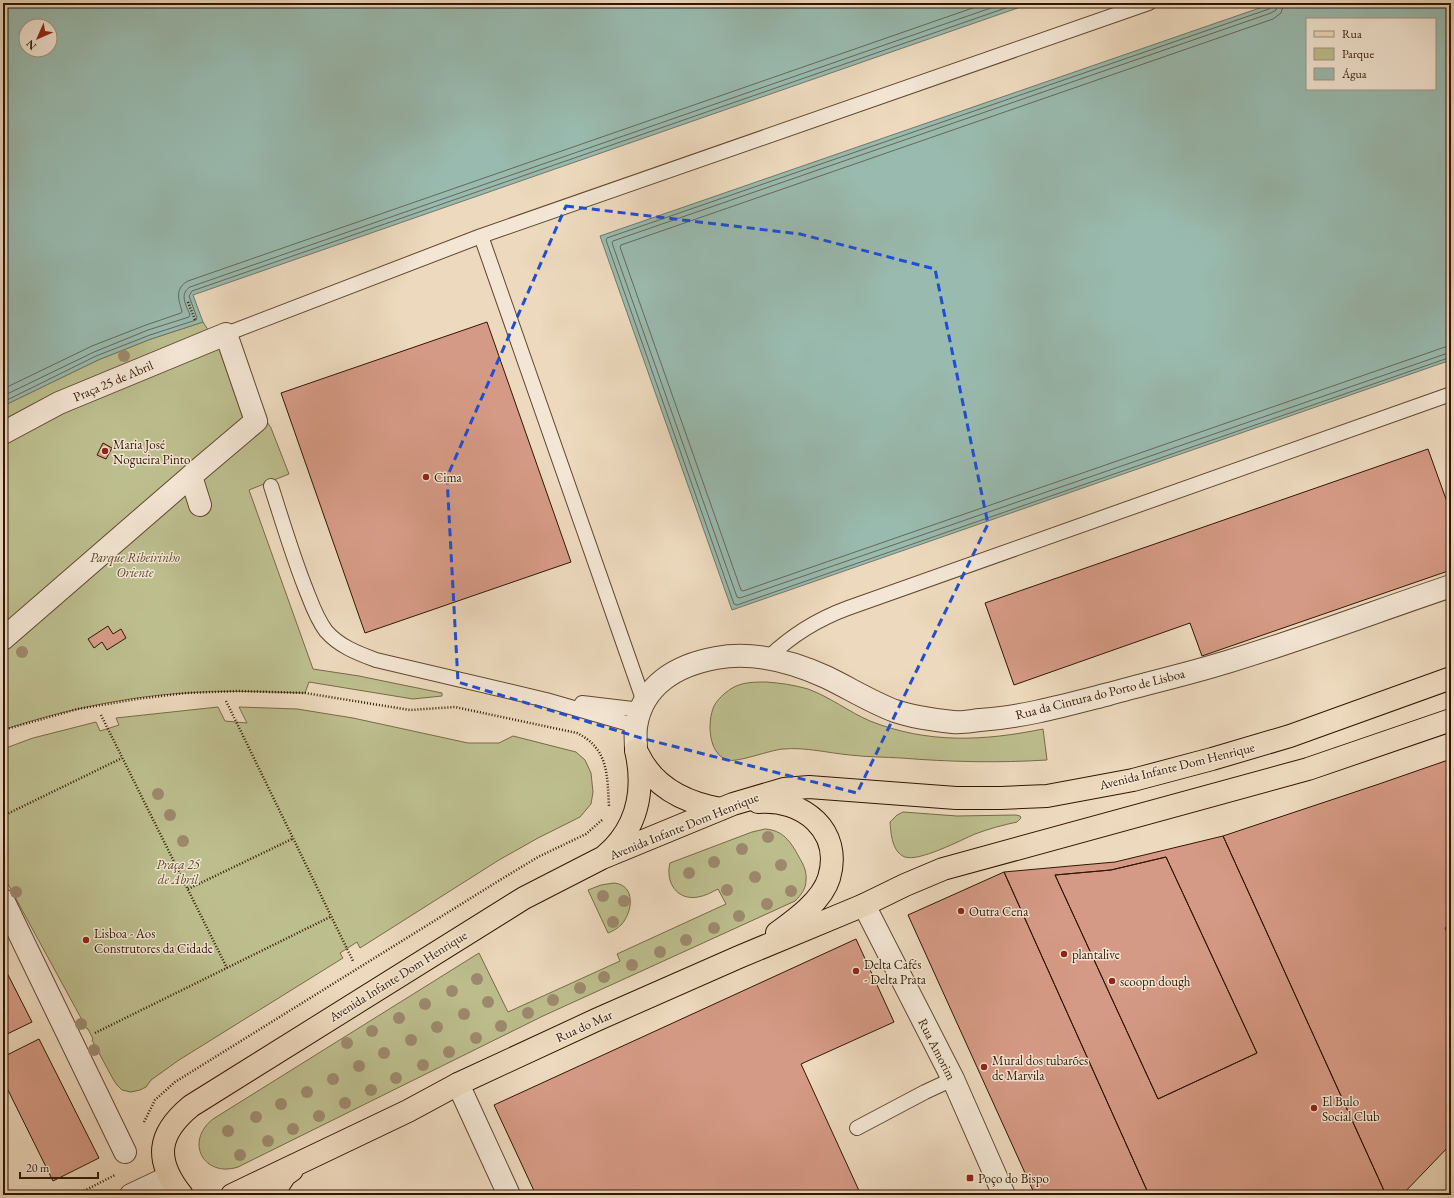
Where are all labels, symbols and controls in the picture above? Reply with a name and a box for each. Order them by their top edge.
north arrow [18,18,58,58]
legend [1306,18,1436,90]
text: Rua [1342,26,1362,42]
text: N [23,37,39,53]
text: Parque [1342,46,1374,62]
text: Água [1341,66,1367,82]
street label: Praça 25 de Abril [70,357,156,405]
place label: Maria José Nogueira Pinto [113,436,190,468]
marker: Maria José Nogueira Pinto [100,446,110,456]
place label: Cima [434,469,463,486]
marker: Cima [421,472,431,482]
park label: Parque Ribeirinho Oriente [90,549,180,581]
street label: Rua da Cintura do Porto de Lisboa [1014,665,1187,723]
street label: Avenida Infante Dom Henrique [1097,738,1256,794]
street label: Avenida Infante Dom Henrique [606,788,761,864]
park label: Praça 25 de Abril [156,856,201,888]
place label: Outra Cena [969,903,1029,920]
marker: Outra Cena [956,906,966,916]
place label: Lisboa - Aos Construtores da Cidade [94,925,213,957]
street label: Avenida Infante Dom Henrique [325,927,470,1026]
marker: Lisboa - Aos Construtores da Cidade [81,935,91,945]
place label: plantalive [1072,946,1120,963]
marker: plantalive [1059,949,1069,959]
place label: Delta Cafés - Delta Prata [864,956,927,988]
marker: Delta Cafés - Delta Prata [851,966,861,976]
place label: scoopn dough [1120,973,1191,990]
marker: scoopn dough [1107,976,1117,986]
street label: Rua do Mar [553,1006,616,1046]
street label: Rua Amorim [914,1015,960,1083]
place label: Mural dos tubarões de Marvila [992,1052,1088,1084]
marker: Mural dos tubarões de Marvila [979,1062,989,1072]
place label: El Bulo Social Club [1322,1093,1380,1125]
marker: El Bulo Social Club [1309,1103,1319,1113]
scale bar [20,1154,98,1180]
text: 20 m [26,1160,50,1176]
place label: Poço do Bispo [978,1170,1049,1187]
marker: Poço do Bispo [965,1173,975,1183]

